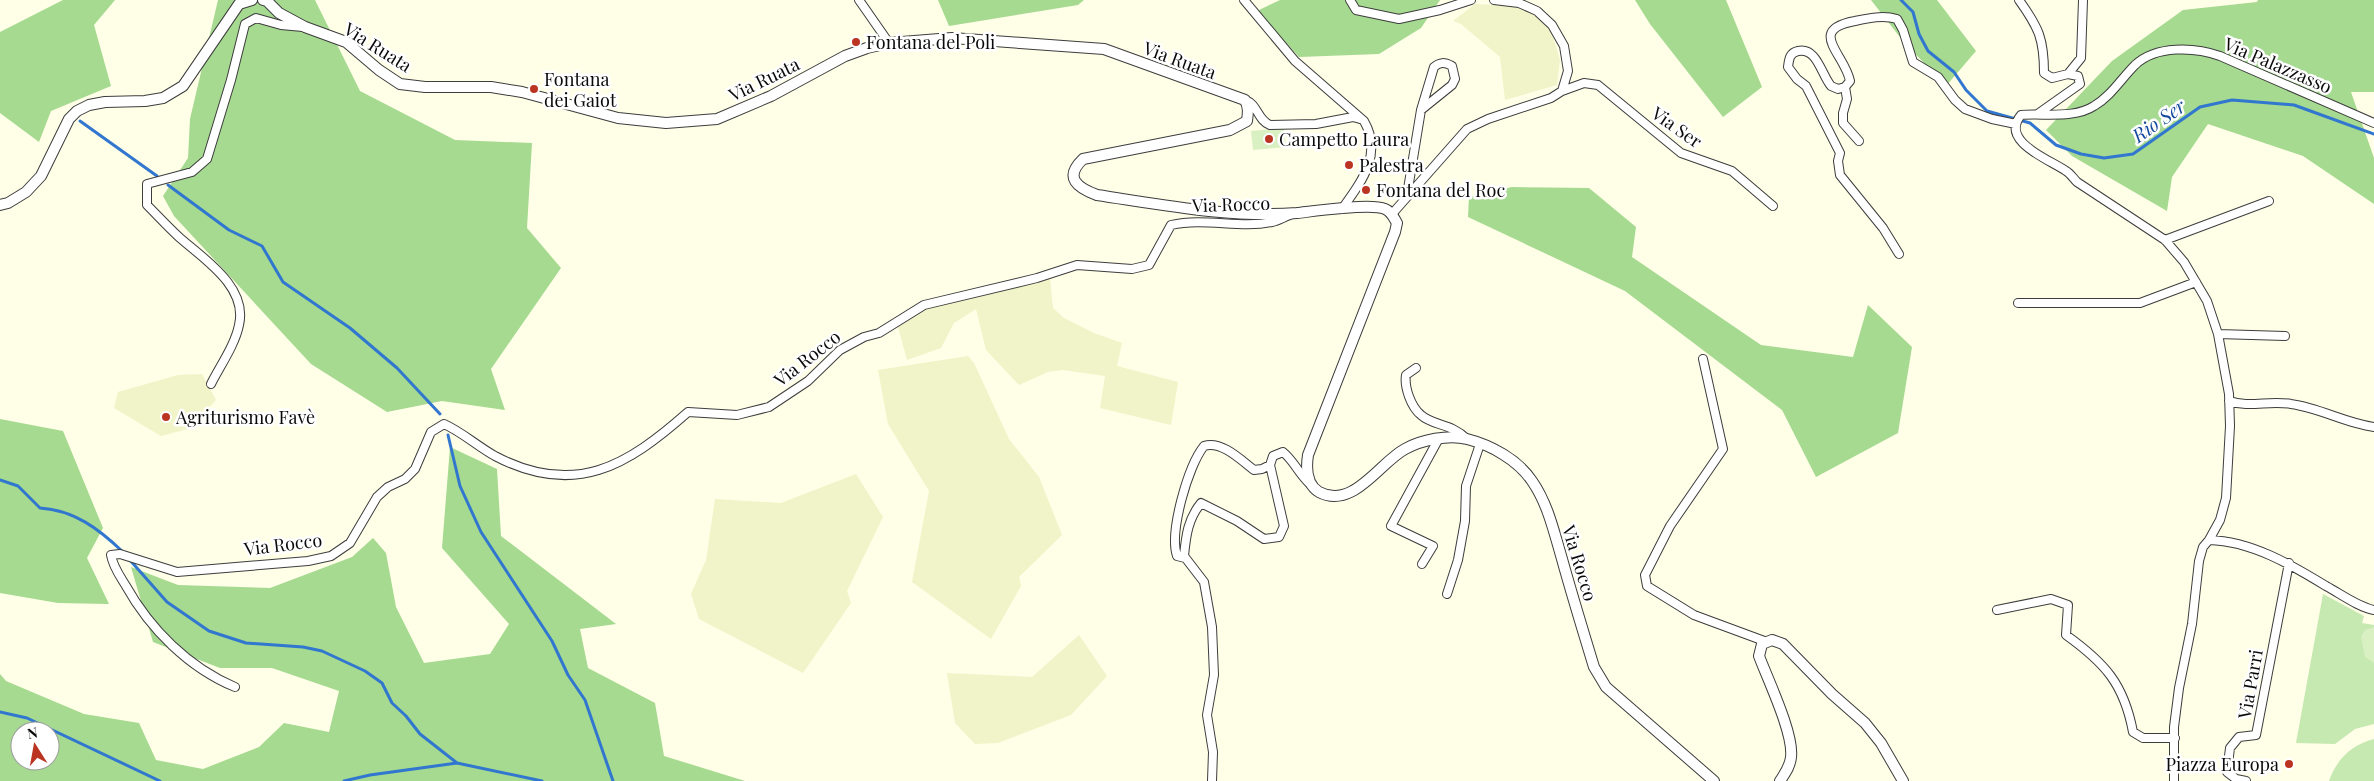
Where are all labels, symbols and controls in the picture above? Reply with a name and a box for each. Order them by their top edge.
street label: Via Ruata [339,16,417,77]
place label: Fontana del Poli [866,30,995,54]
street label: Via Palazzasso [2220,31,2336,99]
street label: Via Ruata [1139,35,1220,84]
marker: Fontana del Poli [850,36,862,48]
street label: Via Ruata [724,52,803,107]
place label: Fontana dei Gaiot [544,67,617,112]
marker: Fontana dei Gaiot [528,83,540,95]
water label: Rio Ser [2125,92,2190,148]
street label: Via Ser [1646,100,1707,153]
place label: Campetto Laura [1279,127,1409,151]
marker: Campetto Laura [1263,133,1275,145]
place label: Palestra [1359,153,1424,177]
marker: Palestra [1343,159,1355,171]
place label: Fontana del Roc [1376,178,1505,202]
marker: Fontana del Roc [1360,184,1372,196]
street label: Via Rocco [1190,191,1271,217]
street label: Via Rocco [768,324,845,392]
place label: Agriturismo Favè [175,405,315,429]
marker: Agriturismo Favè [160,411,172,423]
street label: Via Rocco [1557,521,1603,604]
street label: Via Rocco [242,527,323,561]
street label: Via Parri [2232,647,2268,722]
north arrow [10,721,60,771]
text: N [26,722,39,743]
place label: Piazza Europa [2166,752,2279,776]
marker: Piazza Europa [2283,758,2295,770]

